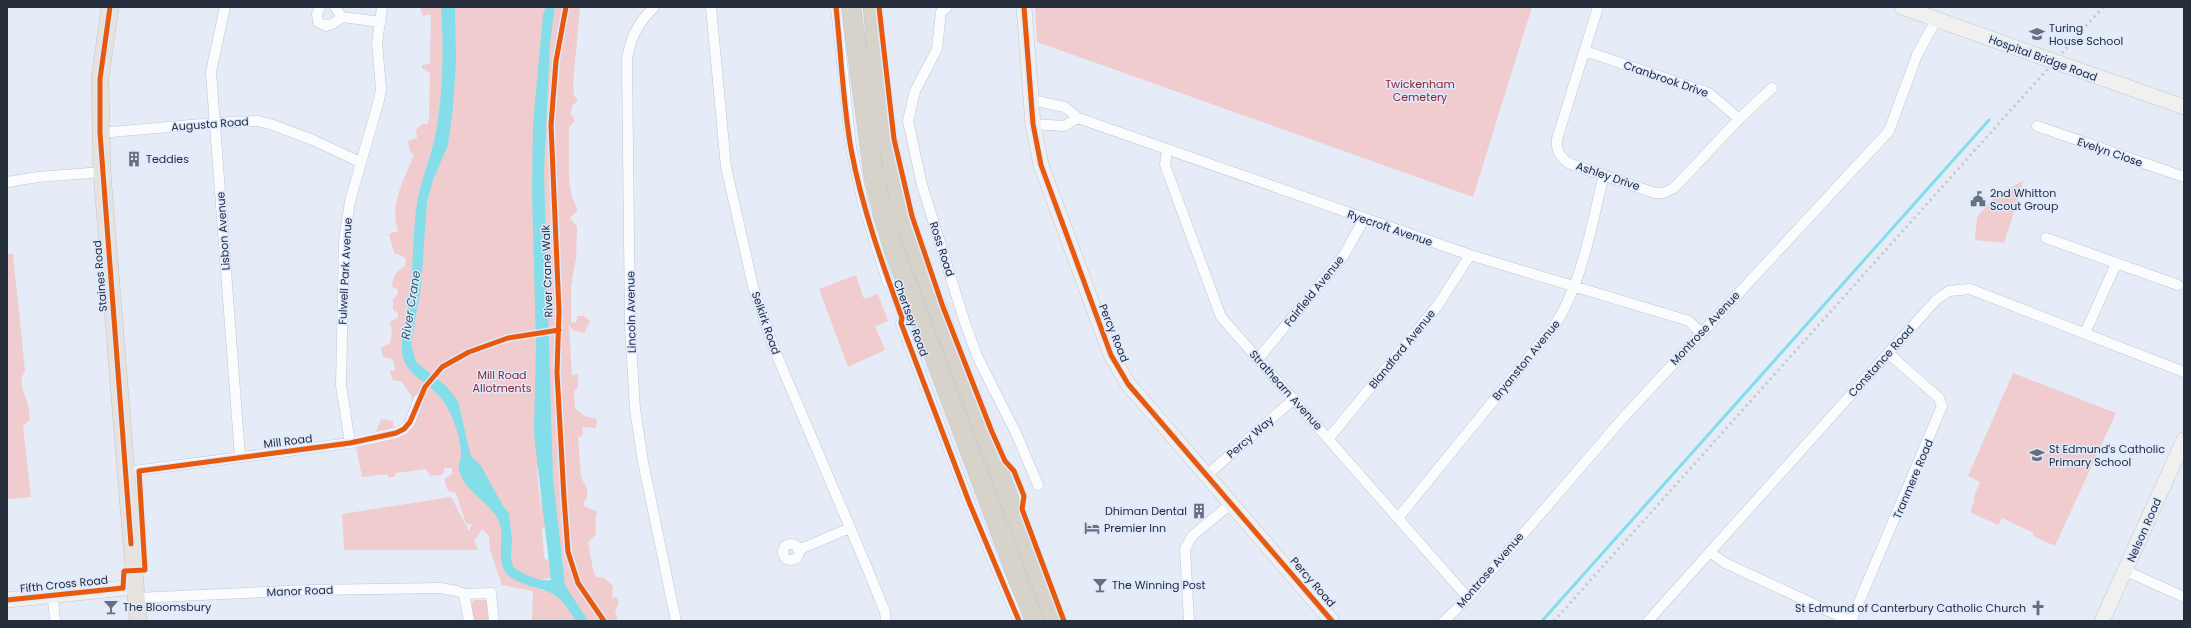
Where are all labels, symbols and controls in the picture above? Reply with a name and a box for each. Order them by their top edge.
place label: Turing House School [2049,20,2123,49]
school or university icon: Turing House School [2028,25,2046,43]
street label: Hospital Bridge Road [1987,31,2099,85]
street label: Cranbrook Drive [1621,57,1711,101]
park label: Twickenham Cemetery [1385,76,1455,105]
street label: Augusta Road [171,113,249,135]
street label: Evelyn Close [2075,133,2145,171]
building icon: Teddies [125,150,143,168]
place label: Teddies [146,151,189,167]
street label: Ashley Drive [1574,158,1642,194]
place label: 2nd Whitton Scout Group [1990,185,2058,214]
public building icon: 2nd Whitton Scout Group [1969,190,1987,208]
street label: Lisbon Avenue [212,191,234,271]
street label: Ryecroft Avenue [1345,206,1435,250]
street label: Fulwell Park Avenue [334,217,356,325]
street label: Ross Road [926,220,958,278]
street label: River Crane Walk [537,224,557,318]
street label: Staines Road [89,240,111,312]
street label: Fairfield Avenue [1280,252,1348,330]
water label: River Crane [397,269,424,341]
street label: Lincoln Avenue [622,271,640,353]
street label: Chertsey Road [890,277,932,359]
street label: Montrose Avenue [1667,287,1744,368]
street label: Selkirk Road [748,289,784,357]
street label: Percy Road [1095,301,1133,365]
street label: Blandford Avenue [1365,306,1439,392]
street label: Bryanston Avenue [1488,316,1564,404]
street label: Constance Road [1844,322,1918,400]
street label: Strathearn Avenue [1246,346,1326,434]
park label: Mill Road Allotments [473,367,532,396]
street label: Percy Way [1223,412,1278,462]
street label: Mill Road [263,430,313,452]
street label: Tranmere Road [1889,437,1937,521]
place label: St Edmund's Catholic Primary School [2049,441,2165,470]
school or university icon: St Edmund's Catholic Primary School [2028,446,2046,464]
street label: Nelson Road [2123,495,2165,565]
building icon: Dhiman Dental [1190,502,1208,520]
place label: Dhiman Dental [1105,503,1187,519]
hotel icon: Premier Inn [1083,519,1101,537]
place label: Premier Inn [1104,520,1166,536]
street label: Montrose Avenue [1453,529,1527,611]
street label: Percy Road [1287,553,1339,611]
street label: Fifth Cross Road [19,571,109,597]
bar icon: The Winning Post [1091,576,1109,594]
place label: The Winning Post [1112,577,1206,593]
street label: Manor Road [266,582,334,600]
bar icon: The Bloomsbury [102,598,120,616]
place label: The Bloomsbury [123,599,212,615]
church icon: St Edmund of Canterbury Catholic Church [2029,599,2047,617]
place label: St Edmund of Canterbury Catholic Church [1795,600,2026,616]

